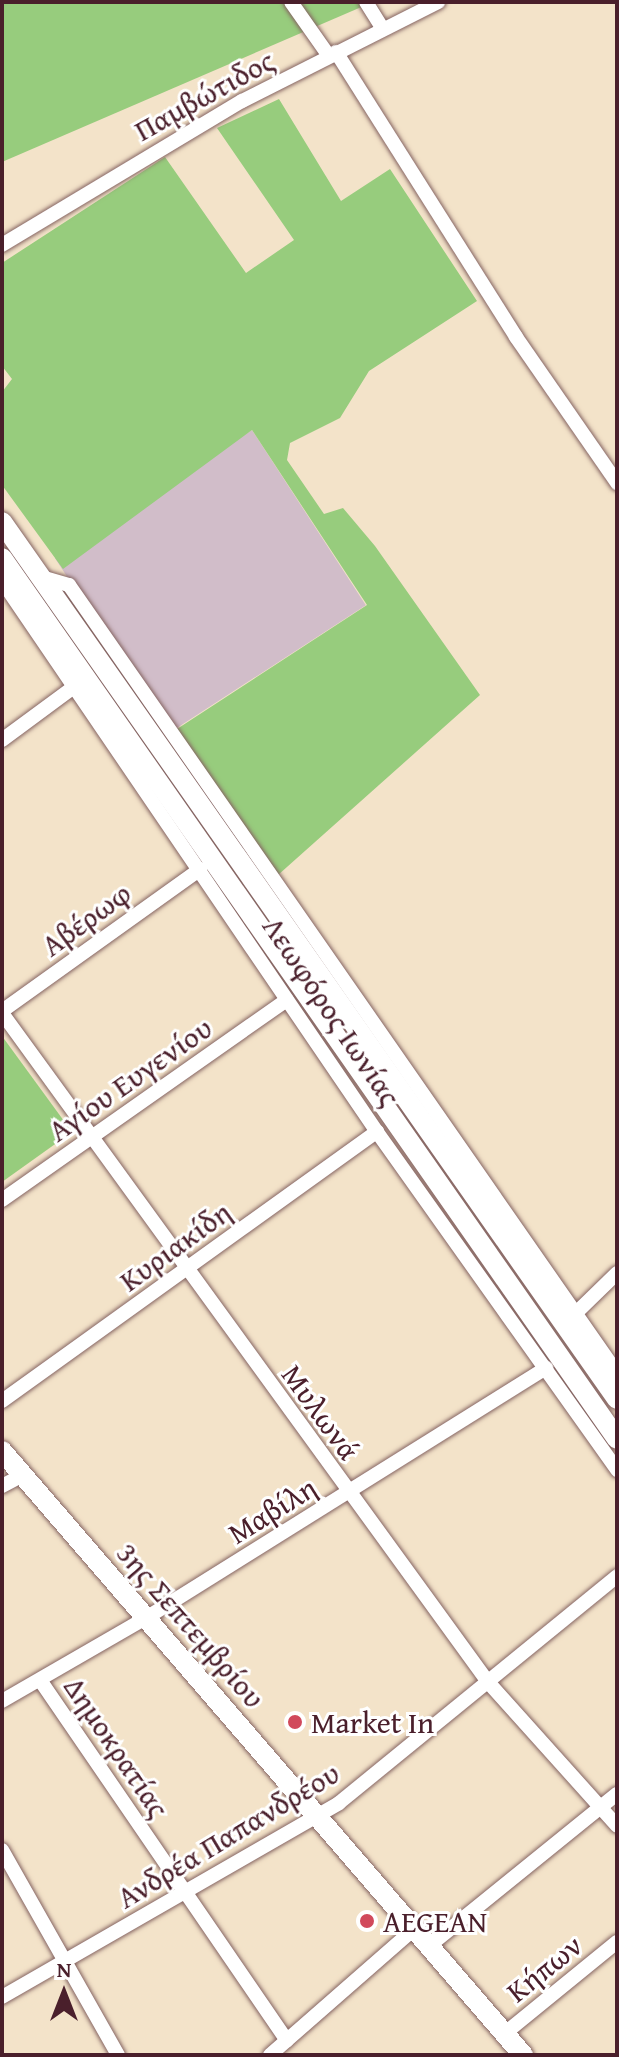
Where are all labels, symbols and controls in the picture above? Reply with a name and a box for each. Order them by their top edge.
street label: Παμβώτιδος [128,42,280,148]
street label: Αβέρωφ [34,875,138,963]
street label: Λεωφόρος Ιωνίας [255,910,409,1112]
street label: Αγίου Ευγενίου [41,1009,219,1149]
street label: Κυριακίδη [112,1194,238,1298]
street label: Μυλωνά [274,1357,368,1467]
street label: Μαβίλη [221,1469,323,1551]
street label: 3ης Σεπτεμβρίου [109,1535,273,1715]
street label: Δημοκρατίας [57,1670,177,1824]
place label: Market In [311,1704,434,1740]
marker: Market In [286,1713,304,1731]
street label: Ανδρέα Παπανδρέου [110,1754,346,1916]
place label: AEGEAN [383,1903,487,1939]
marker: AEGEAN [358,1912,376,1930]
street label: Κήπων [499,1927,589,2009]
north arrow [24,1953,104,2033]
text: N [57,1953,71,1985]

